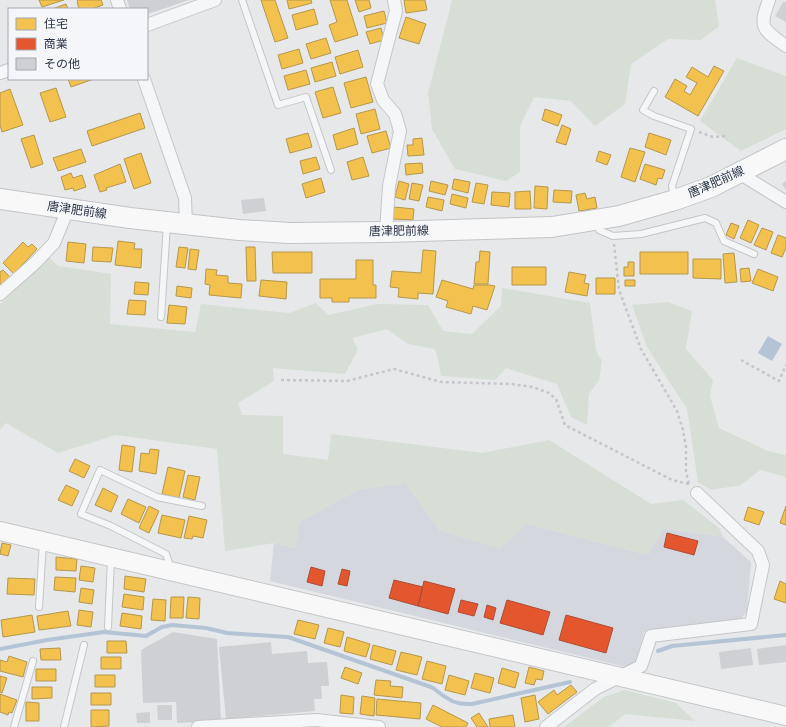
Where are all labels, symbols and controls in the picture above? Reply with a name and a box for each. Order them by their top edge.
legend [8,8,148,80]
text: 住宅 [44,14,68,33]
text: 商業 [44,34,68,53]
text: その他 [44,54,80,73]
street label: 唐津肥前線 [685,161,747,202]
street label: 唐津肥前線 [46,196,108,223]
street label: 唐津肥前線 [369,220,429,241]

